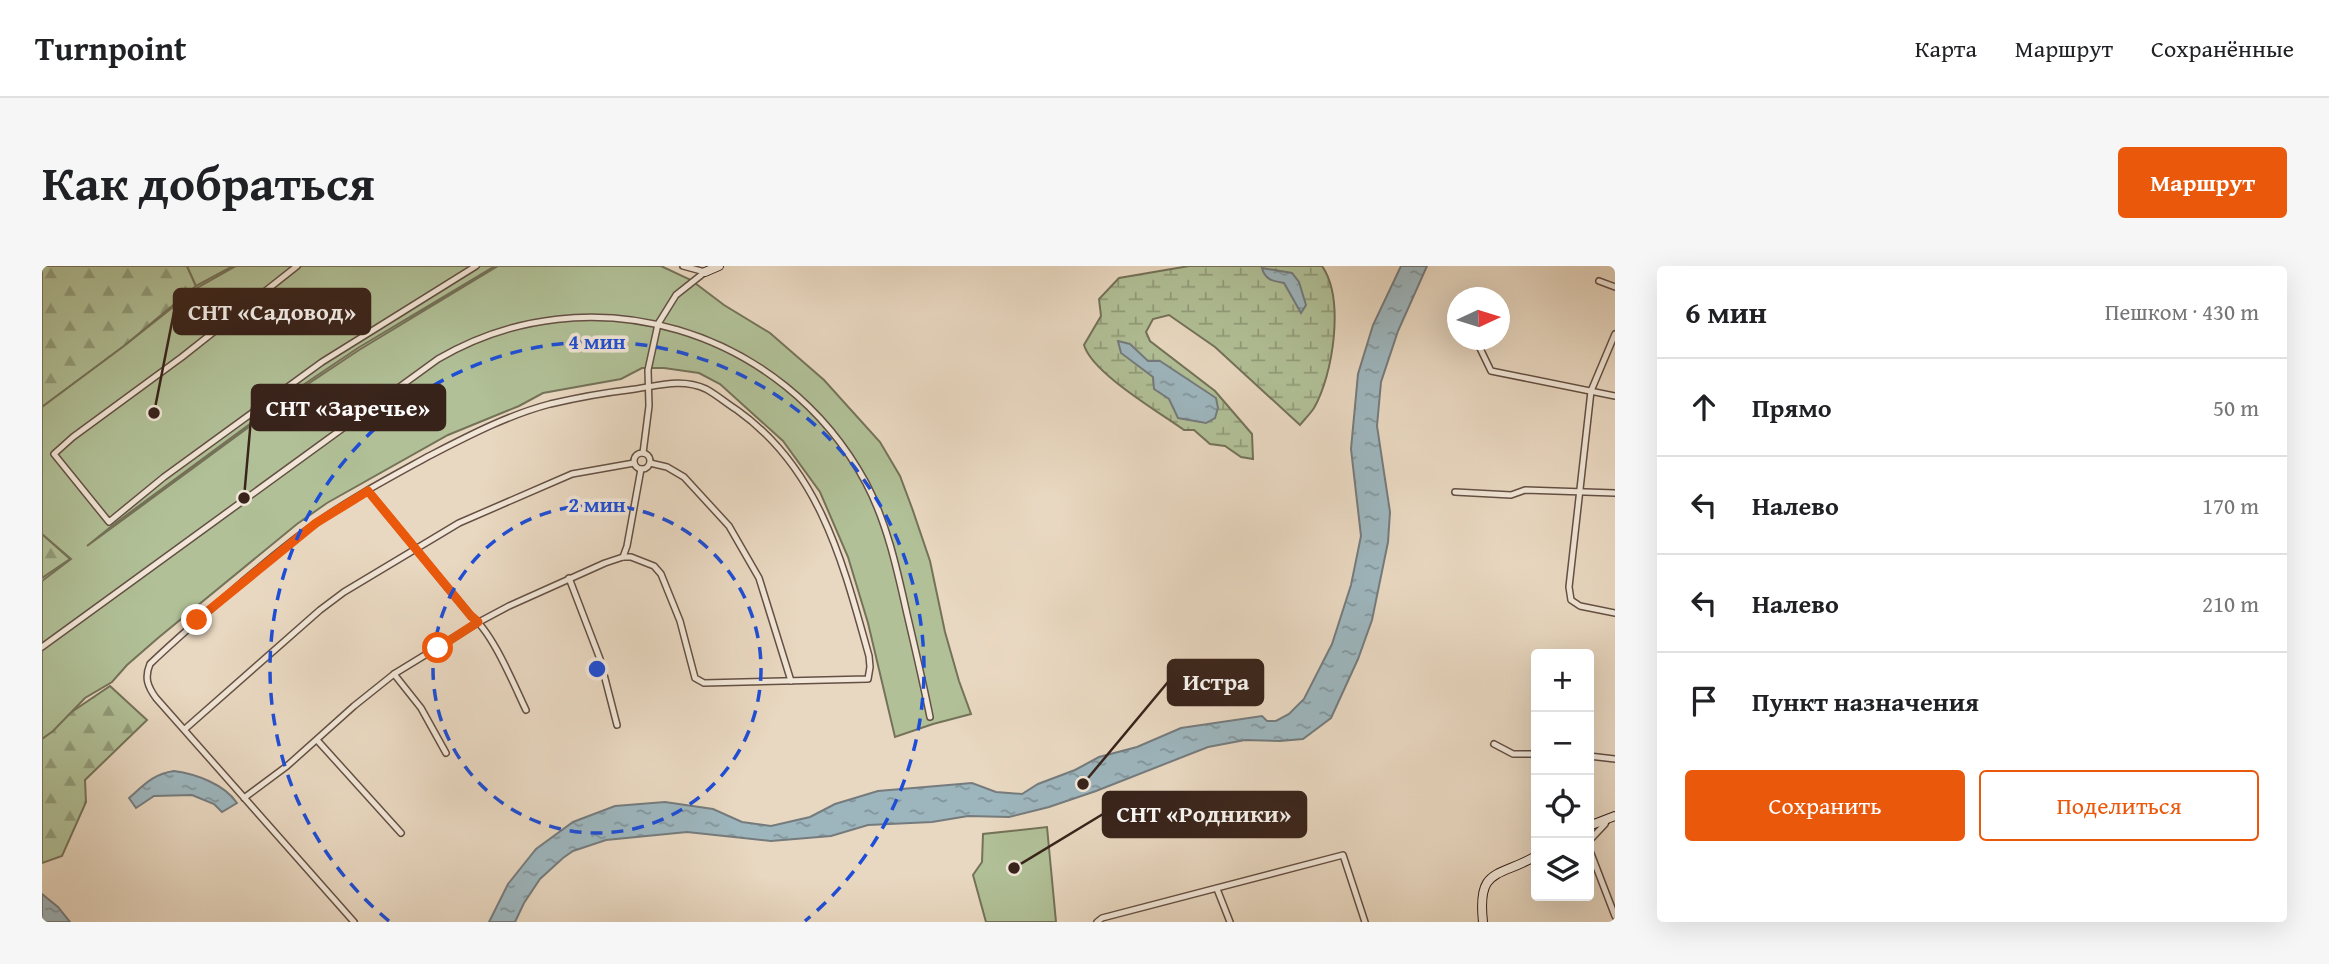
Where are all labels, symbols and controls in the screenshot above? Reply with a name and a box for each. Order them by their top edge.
text: Turnpoint [35,24,187,72]
text: Карта [1915,31,1977,66]
text: Маршрут [2015,31,2113,66]
text: Сохранённые [2151,31,2294,66]
text: Как добраться [42,146,375,218]
button: Маршрут [2118,147,2287,218]
north arrow [1447,287,1510,350]
callout: СНТ «Садовод» [174,289,370,334]
text: 6 мин [1685,290,1767,334]
text: СНТ «Садовод» [188,294,356,329]
text: Пешком · 430 m [2105,295,2259,328]
text: 4 мин [568,326,626,357]
callout: СНТ «Заречье» [252,385,445,430]
icon: ahead [1685,388,1723,426]
text: Прямо [1752,388,1832,427]
text: СНТ «Заречье» [266,390,430,425]
text: 50 m [2213,391,2259,424]
icon: left [1685,486,1723,524]
text: Налево [1752,486,1839,525]
text: 2 мин [568,489,626,520]
text: 170 m [2202,489,2259,522]
icon: left [1685,584,1723,622]
text: Налево [1752,584,1839,623]
text: 210 m [2202,587,2259,620]
route end [181,604,212,635]
route start [422,632,453,663]
map controls [1531,649,1594,901]
button: + [1531,649,1594,712]
centre of rings [585,657,609,681]
callout: Истра [1168,660,1263,705]
text: Истра [1183,664,1250,699]
icon: arrive [1685,682,1723,720]
text: Пункт назначения [1752,682,1979,721]
button: − [1531,712,1594,775]
button: Сохранить [1685,770,1965,841]
button: Поделиться [1979,770,2259,841]
button: locate [1531,775,1594,838]
callout: СНТ «Родники» [1103,792,1306,837]
text: СНТ «Родники» [1117,796,1291,831]
button: layers [1531,838,1594,901]

